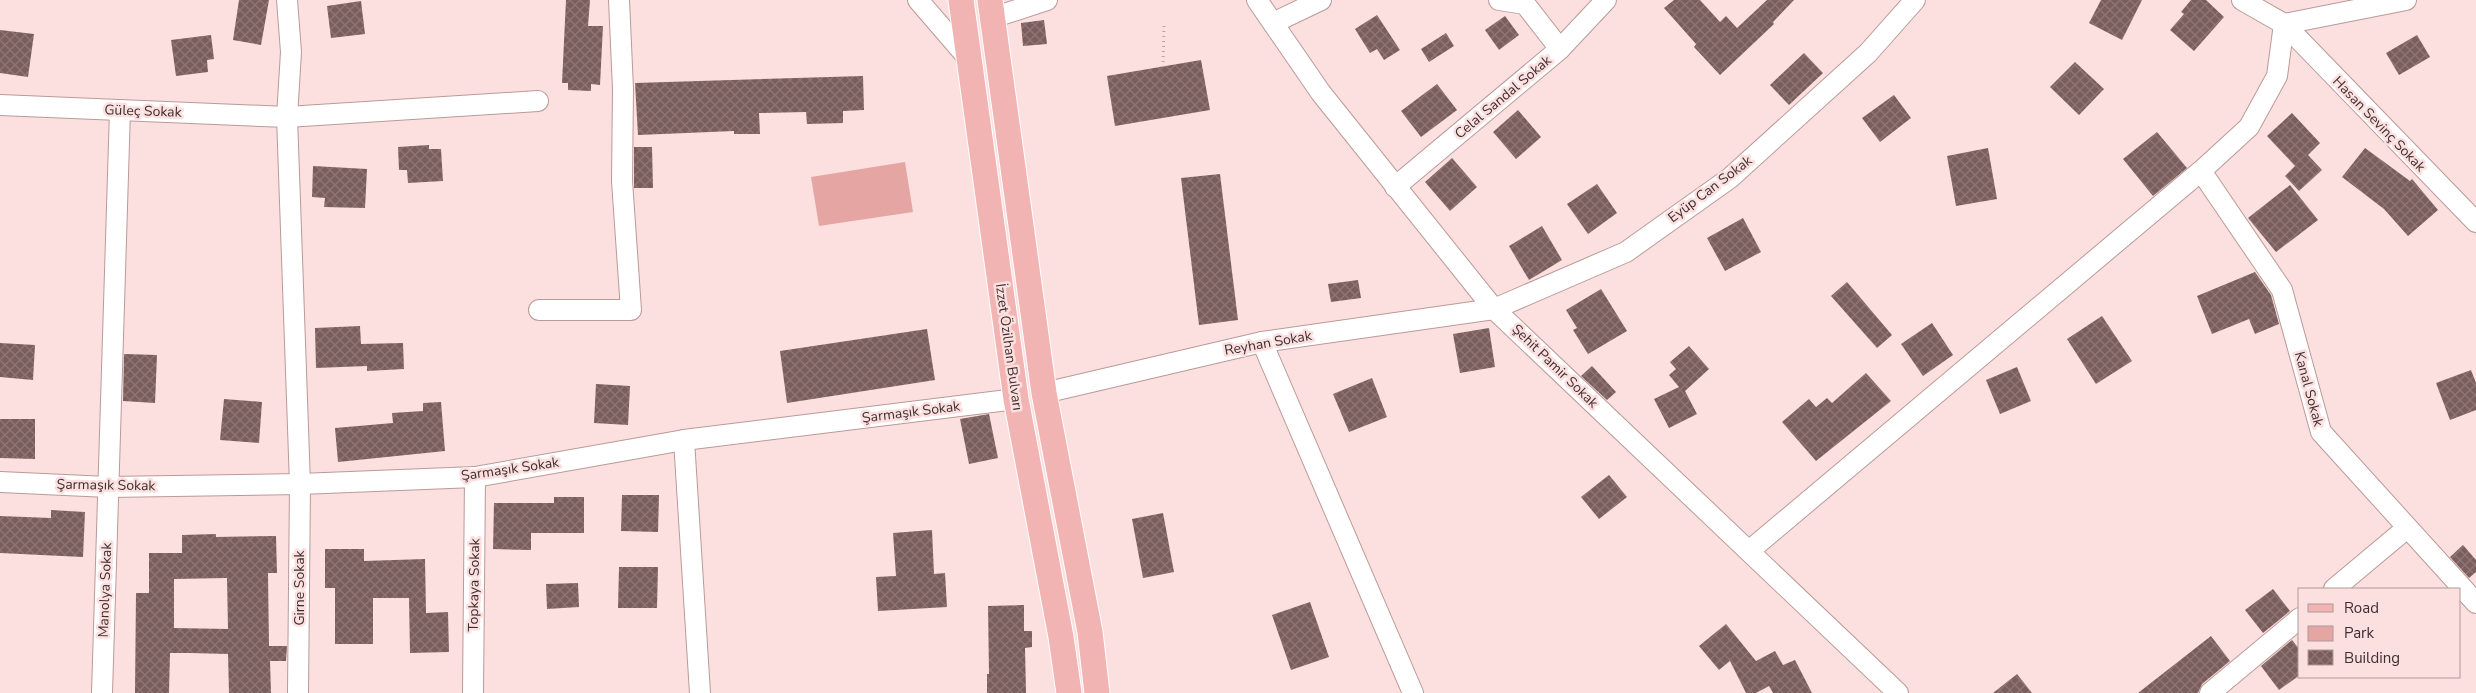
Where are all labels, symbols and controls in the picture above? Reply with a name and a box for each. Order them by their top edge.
street label: Celal Sandal Sokak [1451,50,1556,143]
street label: Hasan Sevinç Sokak [2328,72,2430,177]
street label: Güleç Sokak [104,100,183,122]
street label: Eyüp Can Sokak [1664,150,1757,227]
street label: İzzet Özilhan Bulvarı [991,282,1027,412]
street label: Şehit Pamir Sokak [1508,320,1603,413]
street label: Reyhan Sokak [1223,326,1314,360]
street label: Kanal Sokak [2290,349,2328,430]
street label: Şarmaşık Sokak [861,396,962,427]
street label: Şarmaşık Sokak [460,453,561,485]
street label: Şarmaşık Sokak [56,475,157,495]
street label: Topkaya Sokak [464,537,484,632]
street label: Manolya Sokak [94,541,116,638]
street label: Girne Sokak [290,549,309,626]
legend [2298,588,2461,678]
text: Road [2344,598,2379,618]
text: Park [2344,623,2374,643]
text: Building [2344,648,2400,668]

